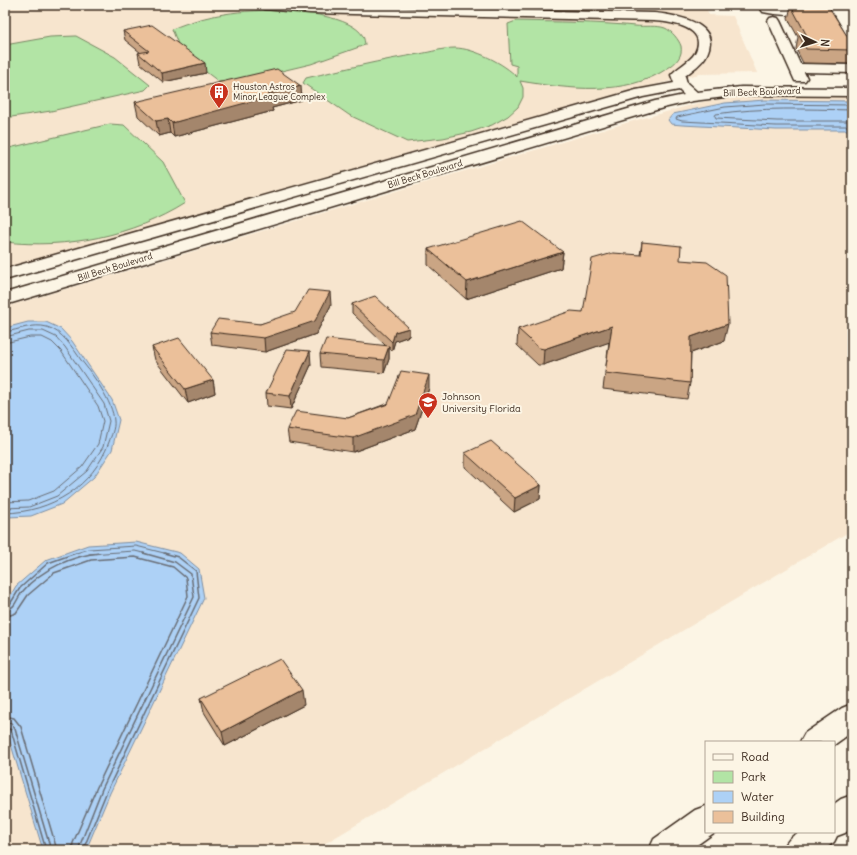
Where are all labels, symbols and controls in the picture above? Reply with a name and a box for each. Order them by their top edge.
north arrow [795,22,835,62]
text: N [818,38,832,47]
building icon: Houston Astros Minor League Complex [208,81,230,109]
place label: Houston Astros Minor League Complex [233,81,326,102]
street label: Bill Beck Boulevard [723,85,801,98]
street label: Bill Beck Boulevard [386,157,464,190]
street label: Bill Beck Boulevard [76,250,154,283]
place label: Johnson University Florida [442,390,521,415]
school or university icon: Johnson University Florida [417,391,439,419]
legend [705,741,835,833]
text: Road [741,749,769,764]
text: Park [741,769,766,784]
text: Water [741,789,774,804]
text: Building [741,809,785,824]

